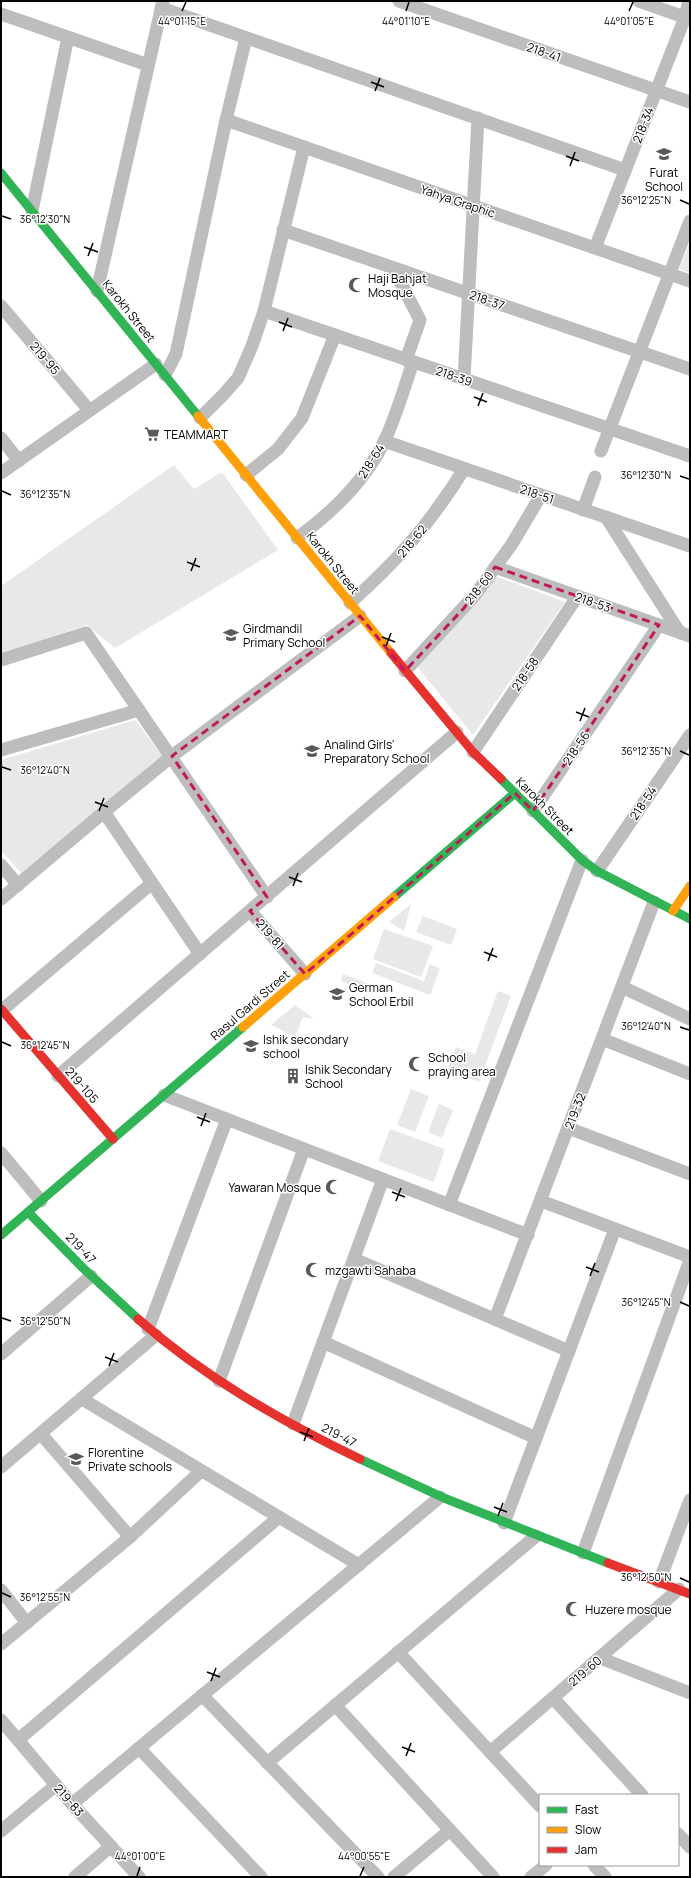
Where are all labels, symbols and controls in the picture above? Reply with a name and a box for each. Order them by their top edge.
text: 44°01'15"E [158,14,206,28]
text: 44°01'10"E [382,14,430,28]
text: 44°01'05"E [604,14,654,28]
street label: 218-41 [525,38,563,66]
street label: 218-34 [628,105,658,145]
school or university icon: Furat School [655,145,673,163]
place label: Furat School [645,164,683,195]
street label: Yahya Graphic [419,180,498,222]
text: 36°12'25"N [621,193,671,207]
text: 36°12'30"N [20,212,70,226]
place label: Haji Bahjat Mosque [368,270,427,301]
street label: Karokh Street [99,276,160,346]
mosque icon: Haji Bahjat Mosque [347,276,365,294]
street label: 218-37 [467,286,507,314]
street label: 219-95 [26,338,64,378]
street label: 218-39 [433,362,475,390]
supermarket icon: TEAMMART [143,425,161,443]
place label: TEAMMART [164,426,229,443]
street label: 218-64 [354,440,388,482]
text: 36°12'30"N [621,468,671,482]
street label: 218-51 [518,480,556,508]
text: 36°12'35"N [20,487,70,501]
street label: 218-62 [393,521,431,561]
street label: Karokh Street [303,528,364,598]
street label: 218-60 [461,568,497,608]
street label: 218-53 [573,588,613,616]
place label: Girdmandil Primary School [243,620,325,651]
school or university icon: Girdmandil Primary School [222,626,240,644]
street label: 218-58 [507,654,543,694]
street label: 218-56 [558,728,594,768]
place label: Analind Girls' Preparatory School [324,736,430,767]
school or university icon: Analind Girls' Preparatory School [303,742,321,760]
text: 36°12'35"N [621,744,671,758]
text: 36°12'40"N [20,763,70,777]
street label: Karokh Street [512,773,578,839]
street label: 218-54 [625,783,661,823]
street label: 219-81 [252,915,288,953]
street label: Rasul Gardi Street [207,966,293,1044]
place label: German School Erbil [349,979,413,1010]
school or university icon: German School Erbil [328,985,346,1003]
text: 36°12'40"N [621,1019,671,1033]
place label: Ishik secondary school [263,1031,349,1062]
school or university icon: Ishik secondary school [242,1037,260,1055]
text: 36°12'45"N [20,1038,70,1052]
place label: School praying area [428,1049,496,1080]
mosque icon: School praying area [407,1055,425,1073]
place label: Ishik Secondary School [305,1061,392,1092]
street label: 219-105 [62,1063,103,1107]
building icon: Ishik Secondary School [284,1067,302,1085]
street label: 219-32 [560,1090,590,1132]
mosque icon: Yawaran Mosque [324,1178,342,1196]
place label: Yawaran Mosque [228,1179,321,1196]
street label: 219-47 [62,1229,100,1267]
mosque icon: mzgawti Sahaba [304,1261,322,1279]
place label: mzgawti Sahaba [325,1262,416,1279]
text: 36°12'45"N [621,1295,671,1309]
text: 36°12'50"N [20,1314,70,1328]
street label: 219-47 [319,1419,359,1451]
place label: Florentine Private schools [88,1444,172,1475]
school or university icon: Florentine Private schools [67,1450,85,1468]
text: 36°12'50"N [621,1570,671,1584]
text: 36°12'55"N [20,1590,70,1604]
mosque icon: Huzere mosque [564,1600,582,1618]
place label: Huzere mosque [585,1601,672,1618]
street label: 219-60 [565,1652,605,1690]
street label: 219-83 [50,1780,88,1820]
legend [539,1794,679,1866]
text: Fast [575,1801,599,1818]
text: Slow [575,1821,601,1838]
text: Jam [575,1841,597,1858]
text: 44°01'00"E [115,1849,165,1863]
text: 44°00'55"E [338,1849,390,1863]

